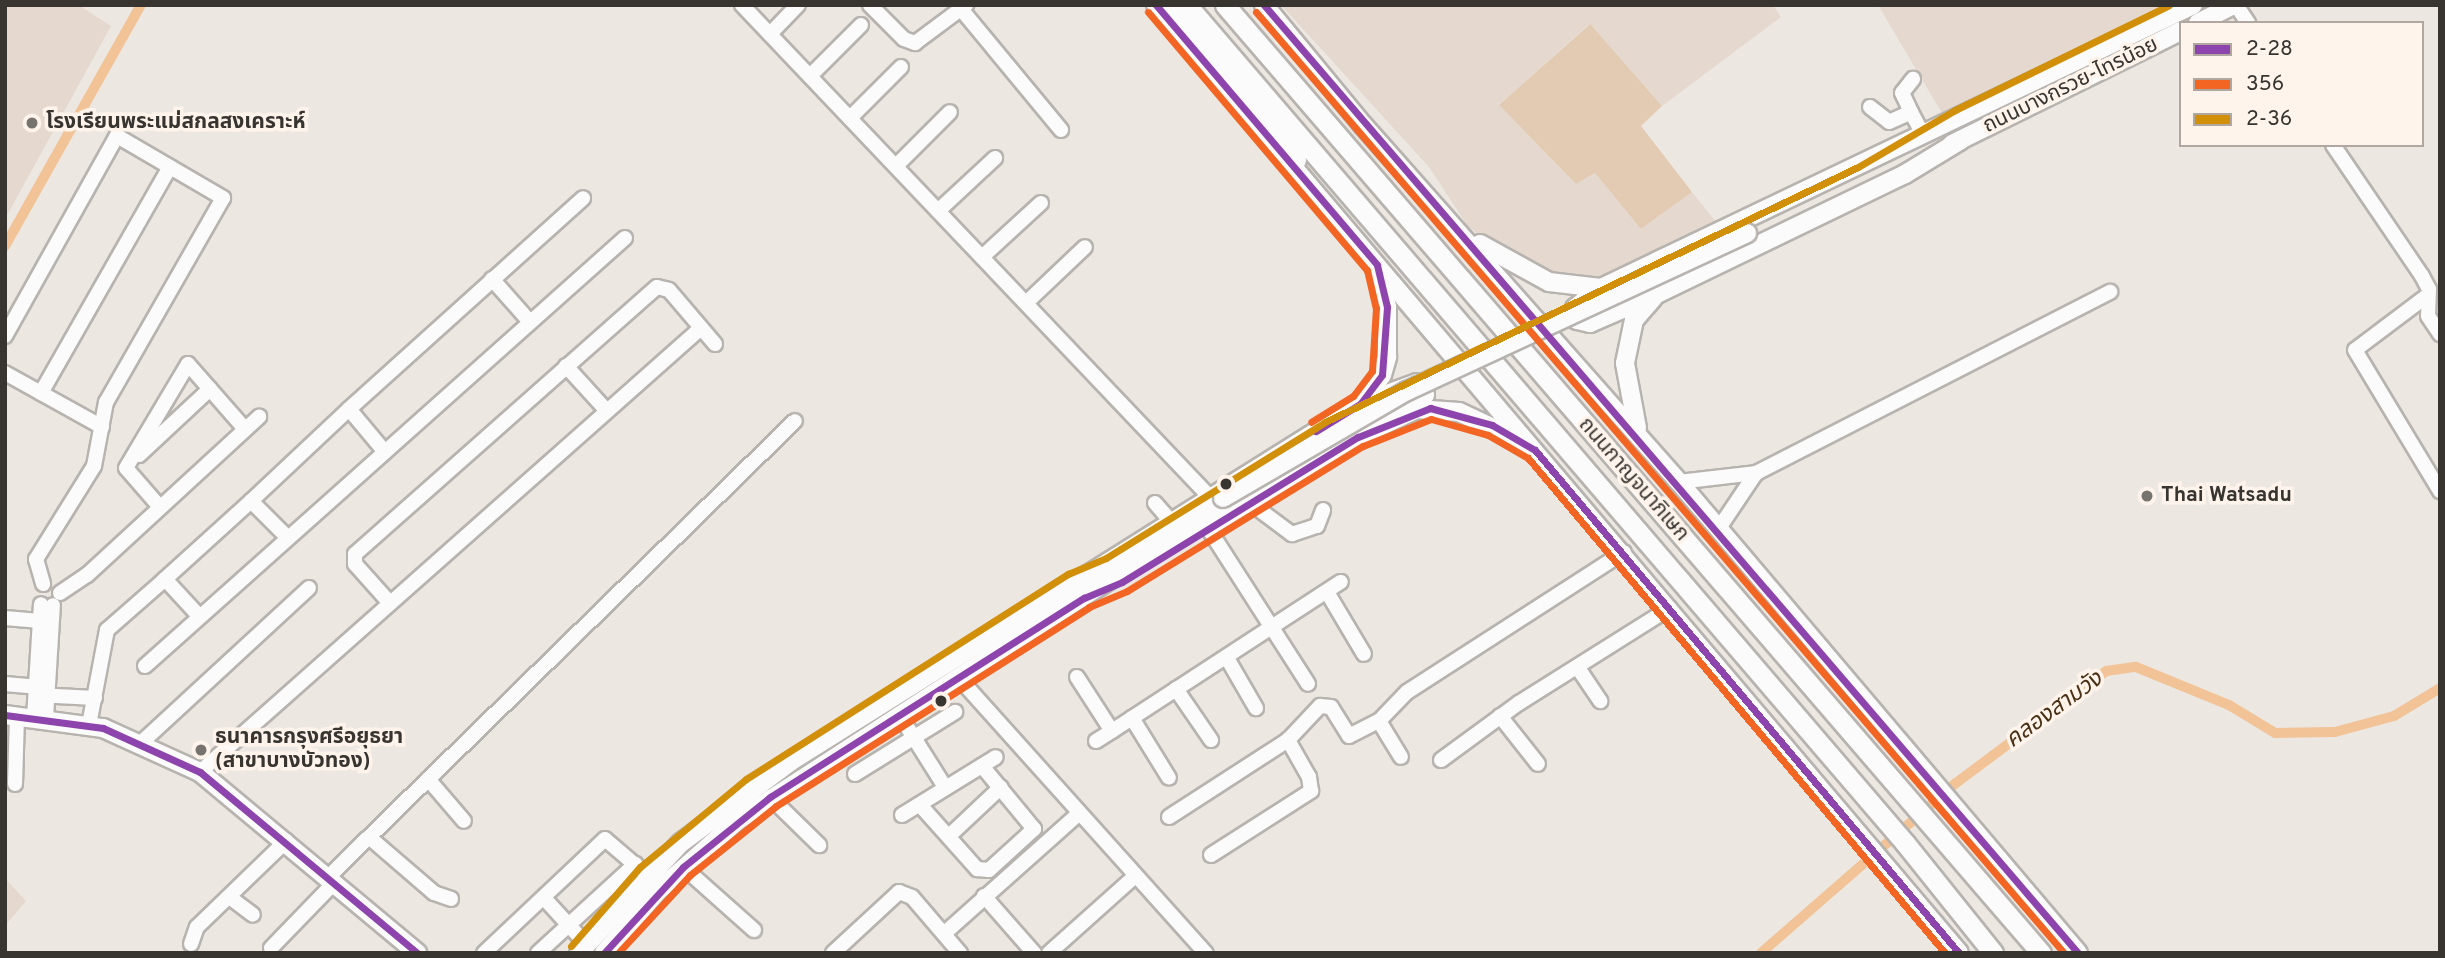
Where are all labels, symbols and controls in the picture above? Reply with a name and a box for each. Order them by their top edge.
legend [2179,21,2424,147]
street label: ถนนบางกรวย-ไทรน้อย [1979,33,2163,139]
text: 2-28 [2246,36,2293,63]
text: 356 [2246,71,2284,98]
text: 2-36 [2246,106,2292,133]
place label: โรงเรียนพระแม่สกลสงเคราะห์ [46,110,305,136]
marker: โรงเรียนพระแม่สกลสงเคราะห์ [24,115,40,131]
street label: ถนนกาญจนาภิเษก [1572,413,1694,547]
unlabelled marker [1219,477,1233,491]
place label: Thai Watsadu [2161,483,2292,509]
marker: Thai Watsadu [2139,488,2155,504]
water label: คลองสามวัง [2001,667,2109,755]
unlabelled marker [934,694,948,708]
place label: ธนาคารกรุงศรีอยุธยา (สาขาบางบัวทอง) [215,725,403,775]
marker: ธนาคารกรุงศรีอยุธยา (สาขาบางบัวทอง) [193,742,209,758]

